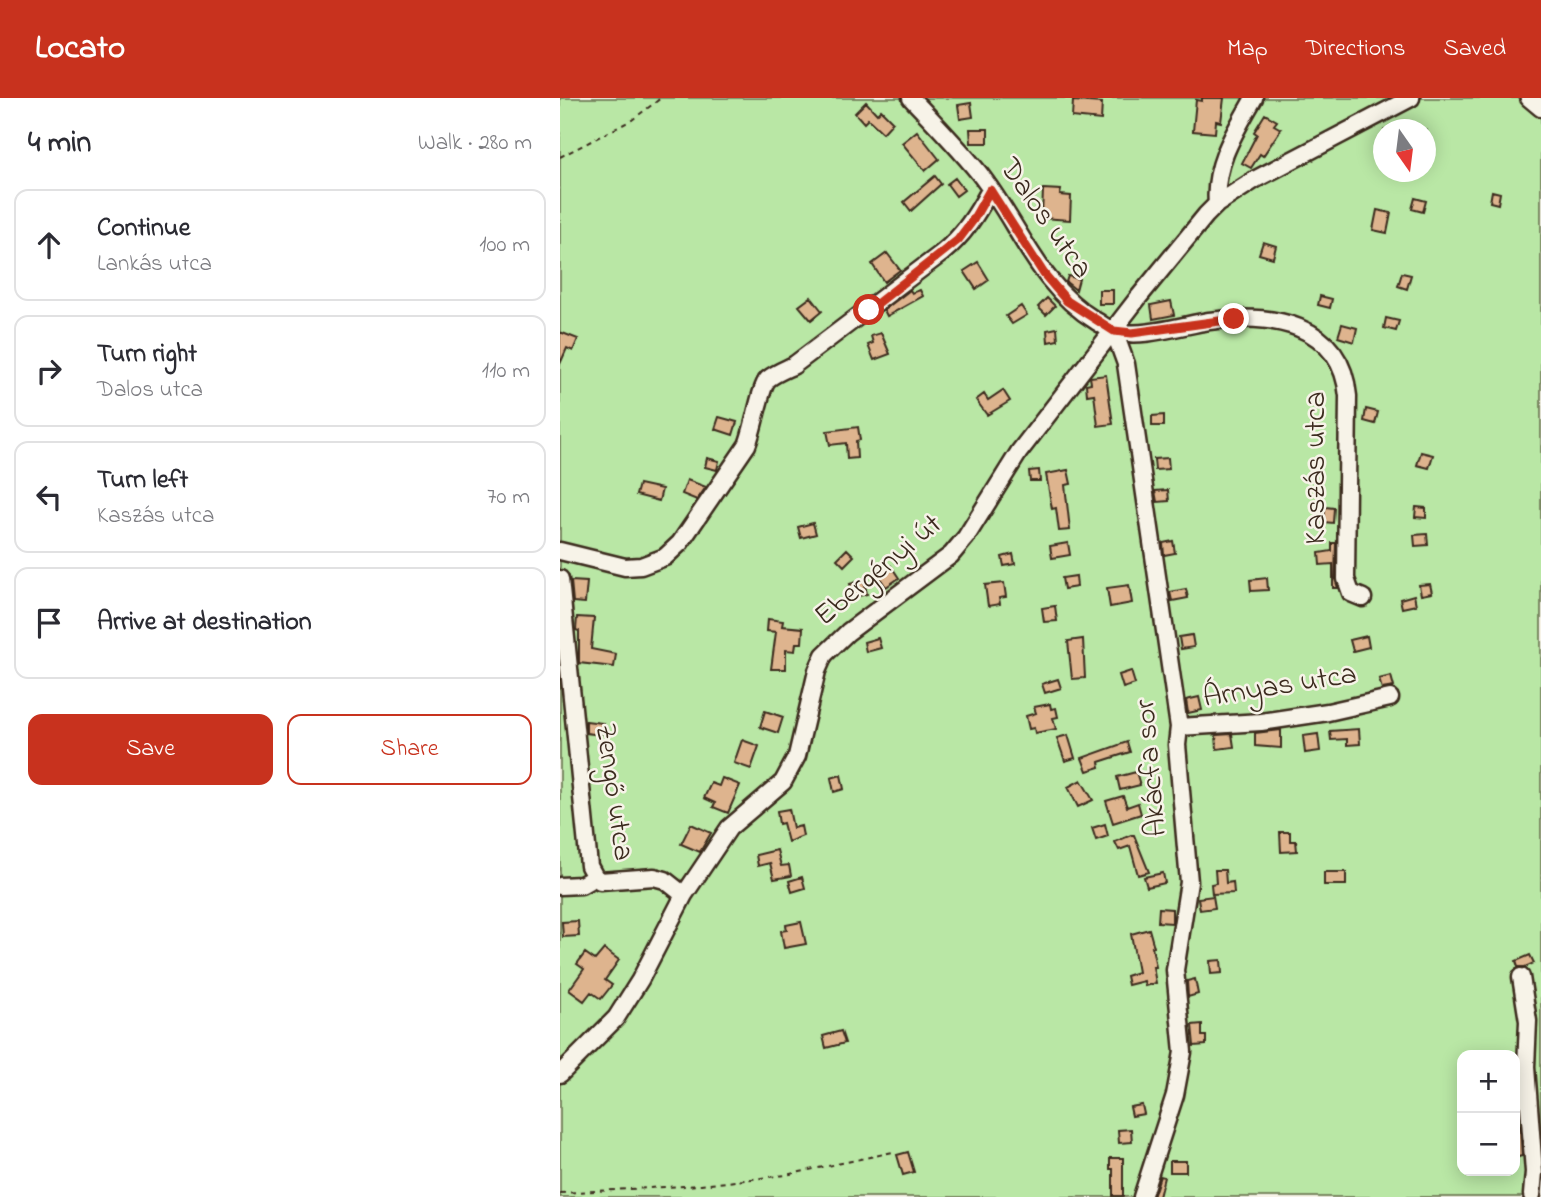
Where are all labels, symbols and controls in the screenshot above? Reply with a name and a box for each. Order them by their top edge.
text: Locato [35,25,125,73]
text: Map [1227,32,1268,67]
text: Directions [1306,32,1405,67]
text: Saved [1443,32,1506,67]
north arrow [1373,119,1436,182]
text: 4 min [28,122,91,166]
text: Walk · 280 m [418,127,532,160]
street label: Dalos utca [987,149,1103,288]
text: Continue [97,210,190,248]
icon: ahead [30,226,68,264]
text: 100 m [479,229,530,262]
text: Lankás utca [97,248,212,281]
route start [853,294,884,325]
route end [1218,303,1249,334]
text: Turn right [97,336,197,374]
icon: right [30,352,68,390]
text: 110 m [482,355,530,388]
text: Dalos utca [97,374,203,407]
street label: Kaszás utca [1295,391,1339,545]
text: Turn left [97,462,188,500]
icon: left [30,478,68,516]
text: 70 m [487,481,530,514]
text: Kaszás utca [97,500,214,533]
street label: Ebergényi út [805,504,953,638]
icon: arrive [30,604,68,642]
text: Arrive at destination [97,604,312,642]
street label: Árnyas utca [1200,653,1360,721]
street label: Akácfa sor [1124,697,1180,839]
button: Save [28,714,273,785]
button: Share [287,714,532,785]
street label: Zengő utca [582,720,644,864]
map controls [1457,1050,1520,1176]
button: + [1457,1050,1520,1113]
button: − [1457,1113,1520,1176]

